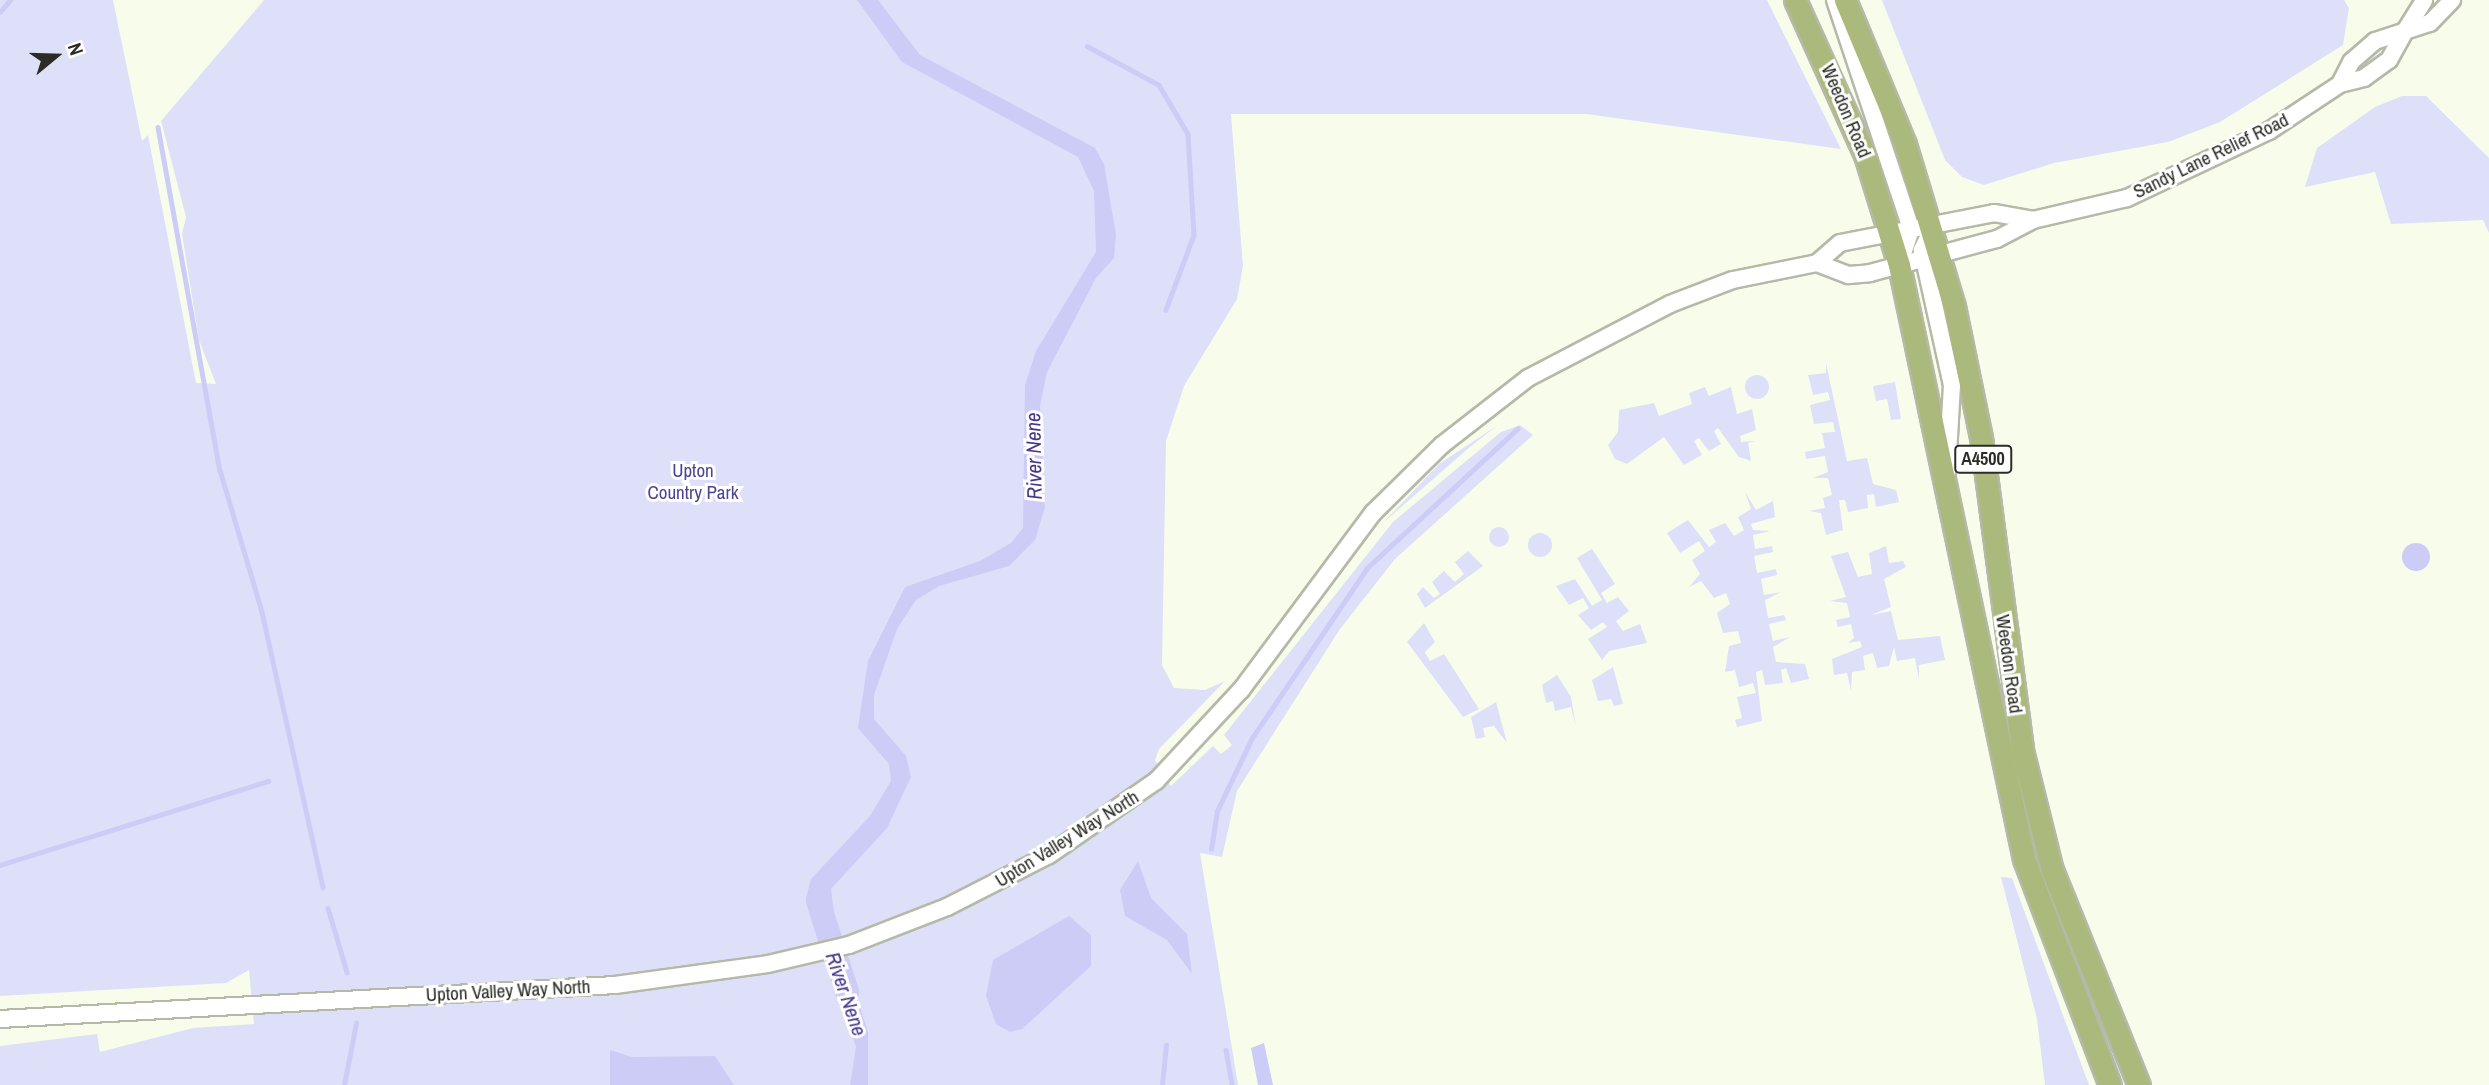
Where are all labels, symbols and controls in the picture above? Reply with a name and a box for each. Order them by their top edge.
north arrow [21,21,91,91]
text: N [62,40,90,59]
street label: Weedon Road [1816,61,1876,161]
street label: Sandy Lane Relief Road [2130,109,2292,203]
water label: River Nene [1021,412,1047,500]
road number: A4500 [1953,444,2013,474]
park label: Upton Country Park [648,460,738,504]
street label: Weedon Road [1991,613,2027,715]
street label: Upton Valley Way North [991,786,1143,892]
water label: River Nene [820,949,872,1039]
street label: Upton Valley Way North [425,975,591,1007]

